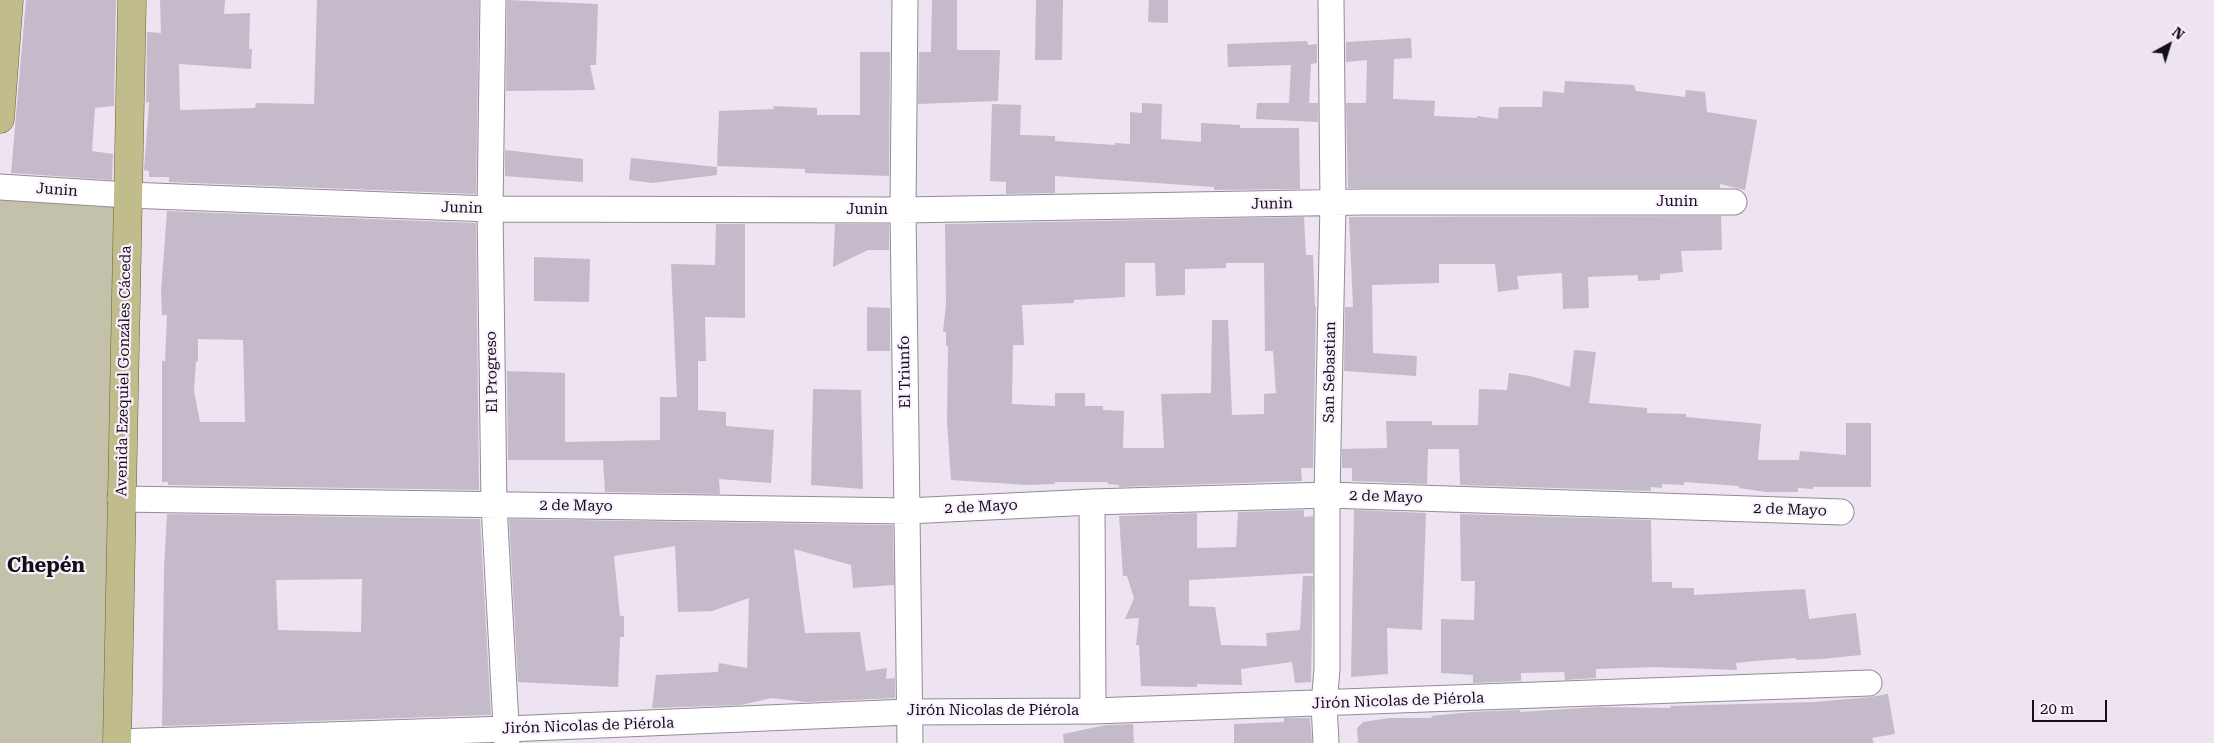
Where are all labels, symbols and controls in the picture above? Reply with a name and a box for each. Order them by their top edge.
north arrow [2144,20,2194,70]
text: N [2169,24,2188,43]
street label: Junin [36,180,78,200]
street label: Junin [1656,193,1698,211]
street label: Junin [1251,195,1293,213]
street label: Junin [441,198,483,218]
street label: Junin [846,201,888,219]
street label: Avenida Ezequiel Gonzáles Cáceda [113,245,135,497]
street label: San Sebastian [1320,321,1340,423]
street label: El Progreso [482,331,502,413]
street label: El Triunfo [895,335,915,409]
street label: 2 de Mayo [1349,487,1423,507]
street label: 2 de Mayo [539,496,613,516]
street label: 2 de Mayo [944,496,1018,518]
street label: 2 de Mayo [1753,500,1827,520]
district label: Chepén [7,554,85,578]
street label: Jirón Nicolas de Piérola [1312,689,1484,713]
scale bar [2034,690,2109,722]
text: 20 m [2040,700,2074,718]
street label: Jirón Nicolas de Piérola [907,702,1079,720]
street label: Jirón Nicolas de Piérola [502,714,674,738]

